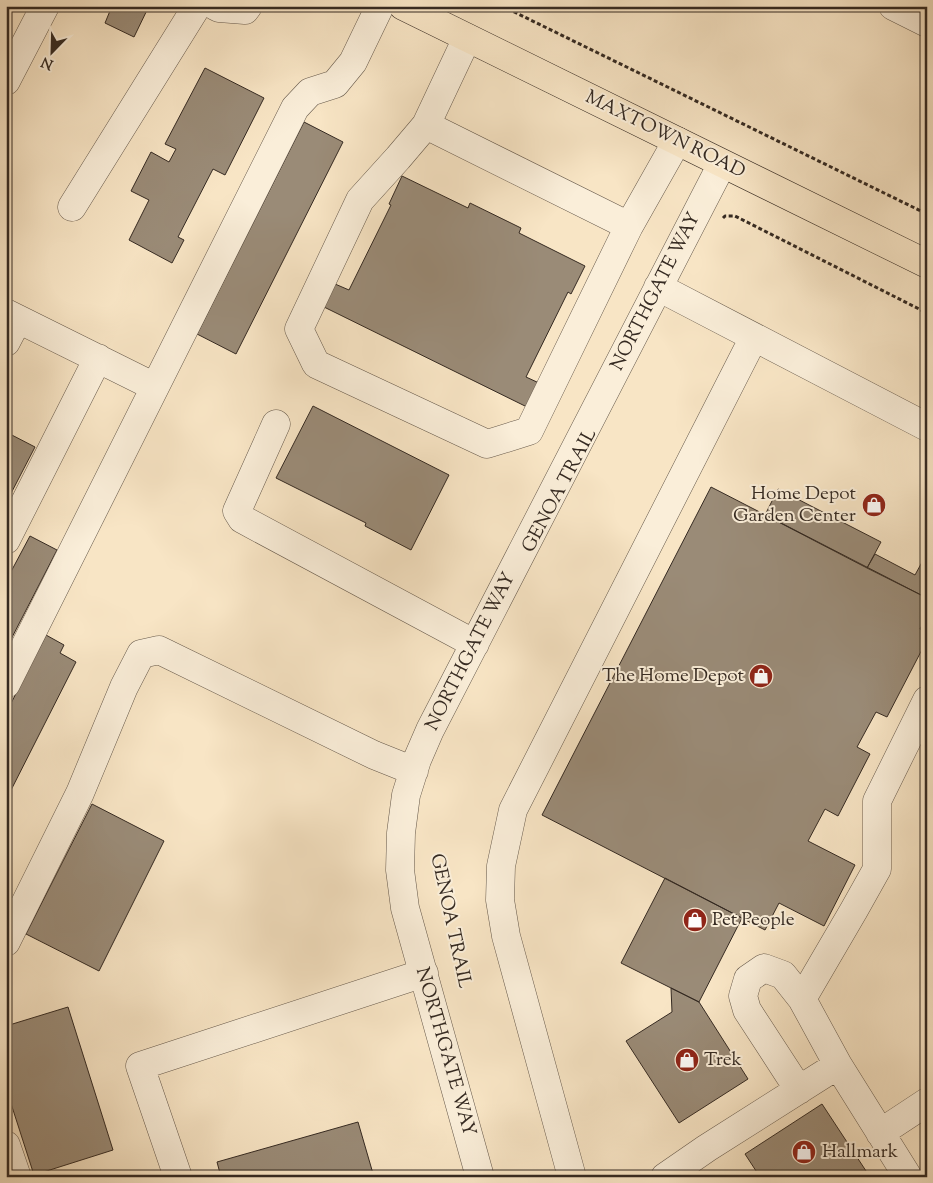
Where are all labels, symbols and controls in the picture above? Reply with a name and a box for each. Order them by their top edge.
north arrow [28,28,78,78]
text: N [39,51,57,74]
street label: MAXTOWN ROAD [580,84,750,186]
street label: NORTHGATE WAY [604,208,708,376]
street label: GENOA TRAIL [516,424,604,558]
place label: Home Depot Garden Center [733,481,856,530]
shop icon: Home Depot Garden Center [861,492,887,518]
street label: NORTHGATE WAY [419,568,523,736]
place label: The Home Depot [602,663,744,690]
shop icon: The Home Depot [748,663,774,689]
street label: GENOA TRAIL [423,851,478,991]
shop icon: Pet People [682,907,708,933]
place label: Pet People [712,907,795,934]
street label: NORTHGATE WAY [408,964,482,1140]
shop icon: Trek [674,1047,700,1073]
place label: Trek [704,1047,743,1074]
shop icon: Hallmark [791,1139,817,1165]
place label: Hallmark [822,1139,899,1166]

